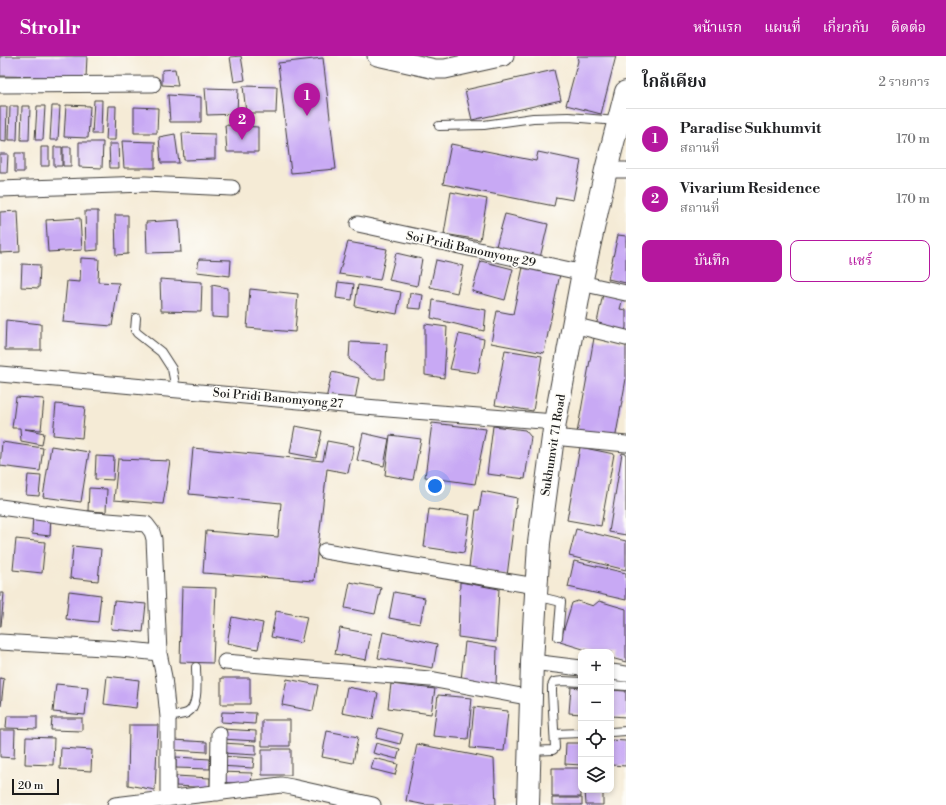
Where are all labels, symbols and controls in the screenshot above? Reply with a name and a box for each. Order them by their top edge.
text: Strollr [20,16,81,40]
text: หน้าแรก [693,19,742,37]
text: แผนที่ [764,19,801,37]
text: เกี่ยวกับ [823,19,869,37]
text: ติดต่อ [891,19,926,37]
text: ใกล้เคียง [642,71,707,93]
text: 2 รายการ [879,74,930,90]
pin: 1 [294,83,320,116]
pin: 2 [229,107,255,140]
text: Paradise Sukhumvit [680,119,821,138]
text: 1 [652,131,658,147]
text: 170 m [896,131,930,147]
text: สถานที่ [680,140,719,156]
text: Vivarium Residence [680,179,820,198]
text: 2 [651,191,659,207]
text: 170 m [896,191,930,207]
text: สถานที่ [680,200,719,216]
street label: Soi Pridi Banomyong 29 [405,228,537,271]
button: บันทึก [642,240,782,282]
button: แชร์ [790,240,930,282]
street label: Soi Pridi Banomyong 27 [212,385,344,412]
street label: Sukhumvit 71 Road [538,393,569,497]
your location [425,476,445,496]
map controls [578,649,614,793]
button: + [578,649,614,685]
button: − [578,685,614,721]
button: locate [578,721,614,757]
button: layers [578,757,614,793]
scale bar [12,777,59,796]
text: 20 m [18,779,43,793]

